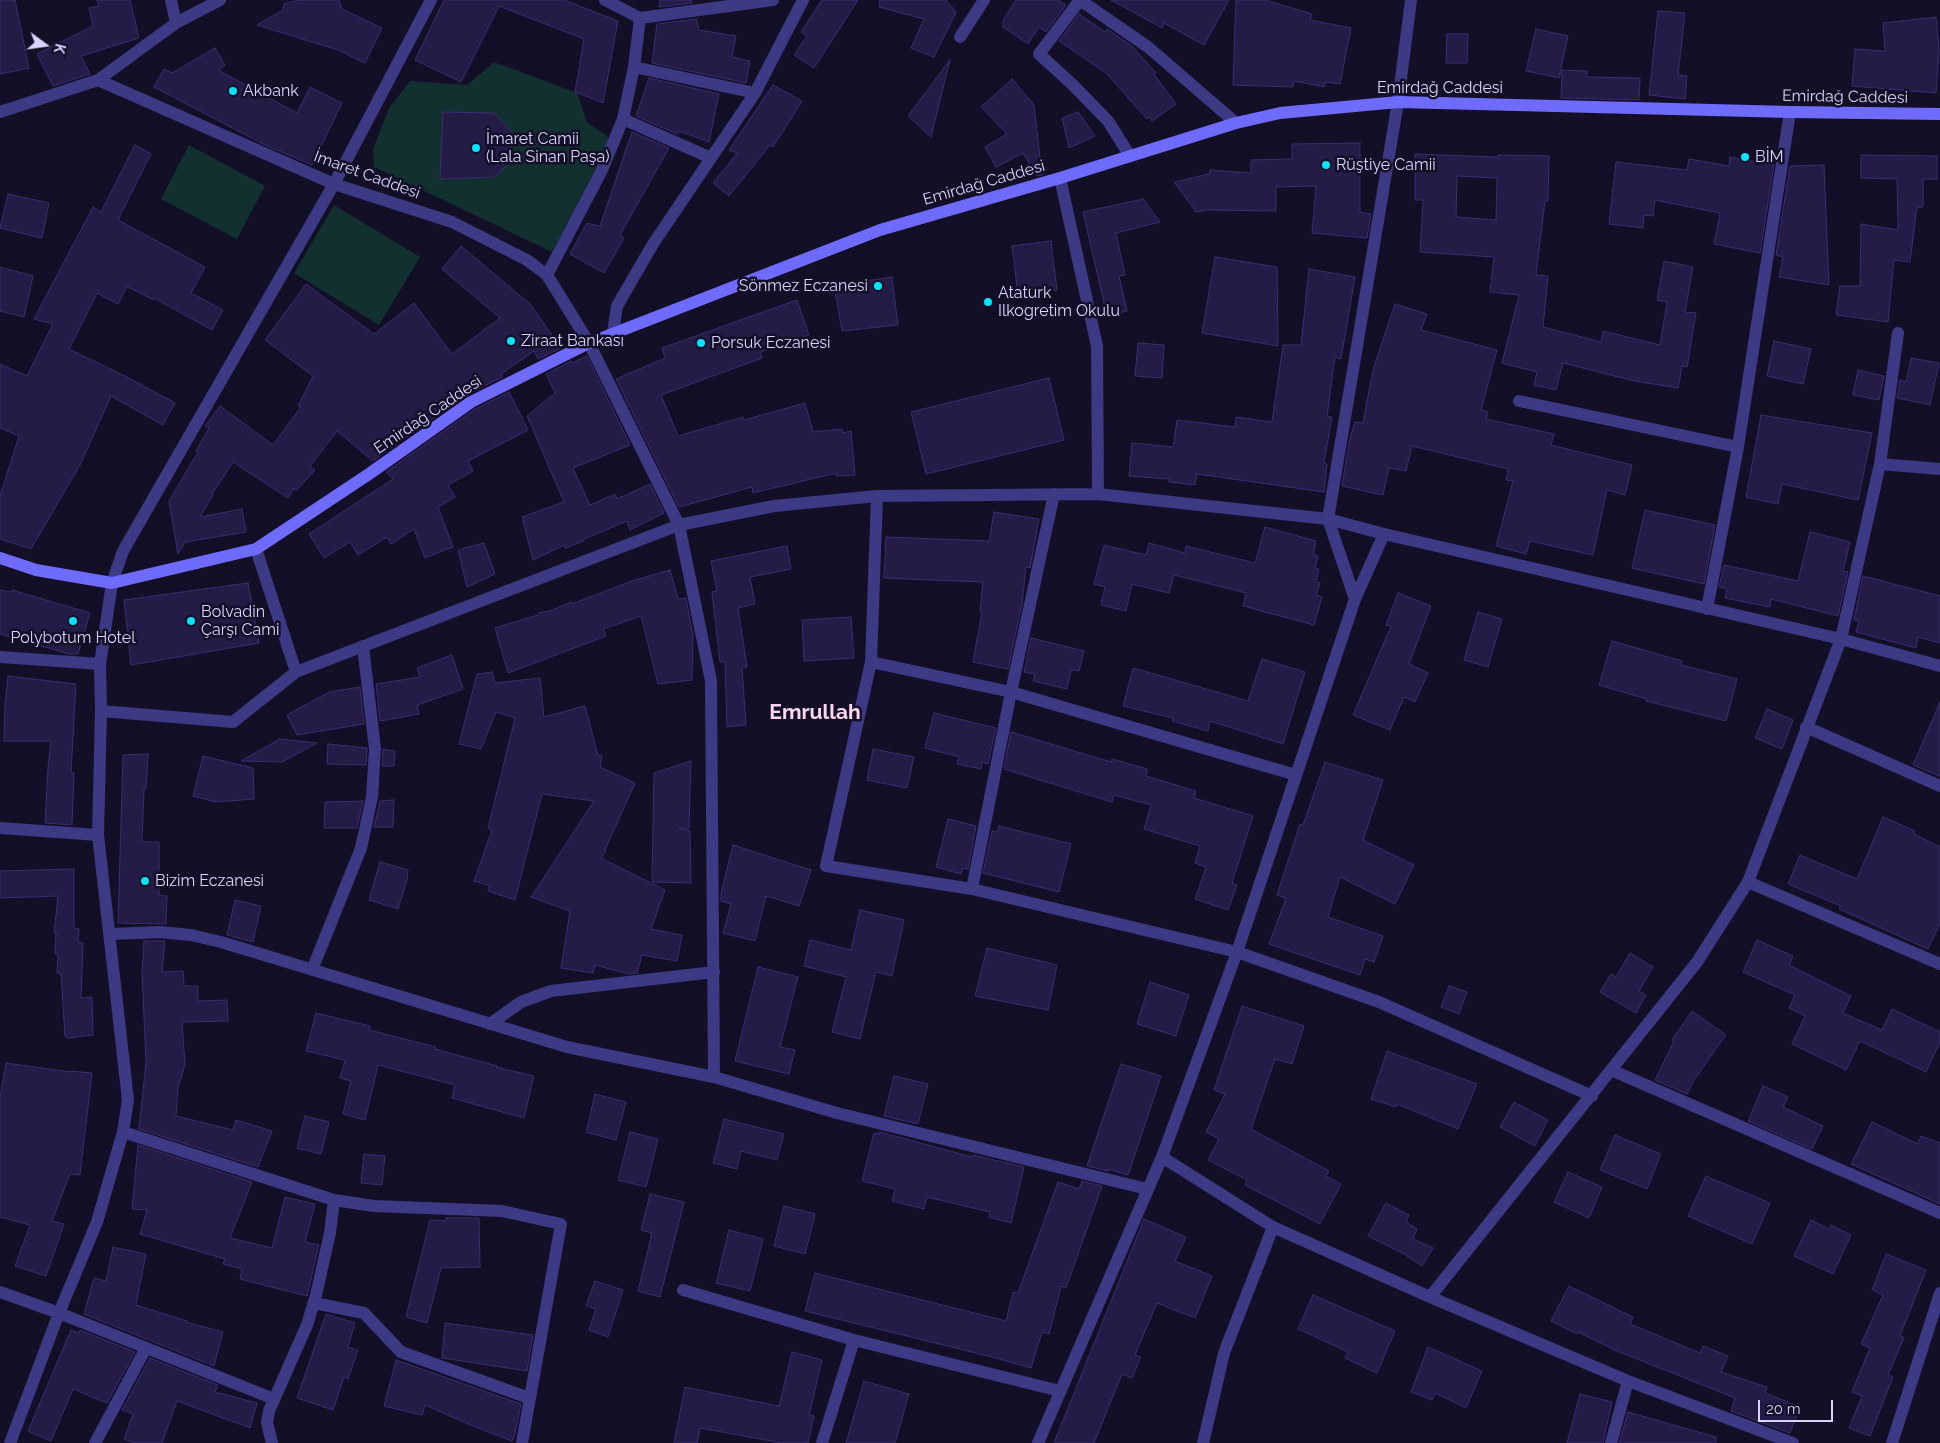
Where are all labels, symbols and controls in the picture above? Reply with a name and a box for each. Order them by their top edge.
north arrow [20,20,70,70]
text: K [51,42,68,55]
street label: Emirdağ Caddesi [1377,78,1503,98]
place label: Akbank [243,81,299,101]
marker: Akbank [227,85,239,97]
street label: Emirdağ Caddesi [1782,86,1908,108]
place label: İmaret Camii (Lala Sinan Paşa) [486,129,609,167]
marker: İmaret Camii (Lala Sinan Paşa) [470,142,482,154]
street label: İmaret Caddesi [311,147,423,203]
place label: BİM [1755,147,1784,167]
marker: BİM [1739,151,1751,163]
place label: Rüştiye Camii [1336,155,1436,175]
street label: Emirdağ Caddesi [921,156,1047,210]
marker: Rüştiye Camii [1320,159,1332,171]
place label: Sönmez Eczanesi [739,276,868,296]
marker: Sönmez Eczanesi [872,280,884,292]
place label: Ataturk Ilkogretim Okulu [998,283,1120,321]
marker: Ataturk Ilkogretim Okulu [982,296,994,308]
place label: Ziraat Bankası [521,331,624,351]
place label: Porsuk Eczanesi [711,333,831,353]
marker: Ziraat Bankası [505,335,517,347]
marker: Porsuk Eczanesi [695,337,707,349]
street label: Emirdağ Caddesi [370,372,486,458]
place label: Bolvadin Çarşı Cami [201,602,279,640]
marker: Polybotum Hotel [67,615,79,627]
marker: Bolvadin Çarşı Cami [185,615,197,627]
place label: Polybotum Hotel [10,628,136,648]
district label: Emrullah [769,700,861,726]
place label: Bizim Eczanesi [155,871,264,891]
marker: Bizim Eczanesi [139,875,151,887]
scale bar [1760,1390,1835,1422]
text: 20 m [1766,1400,1801,1418]

